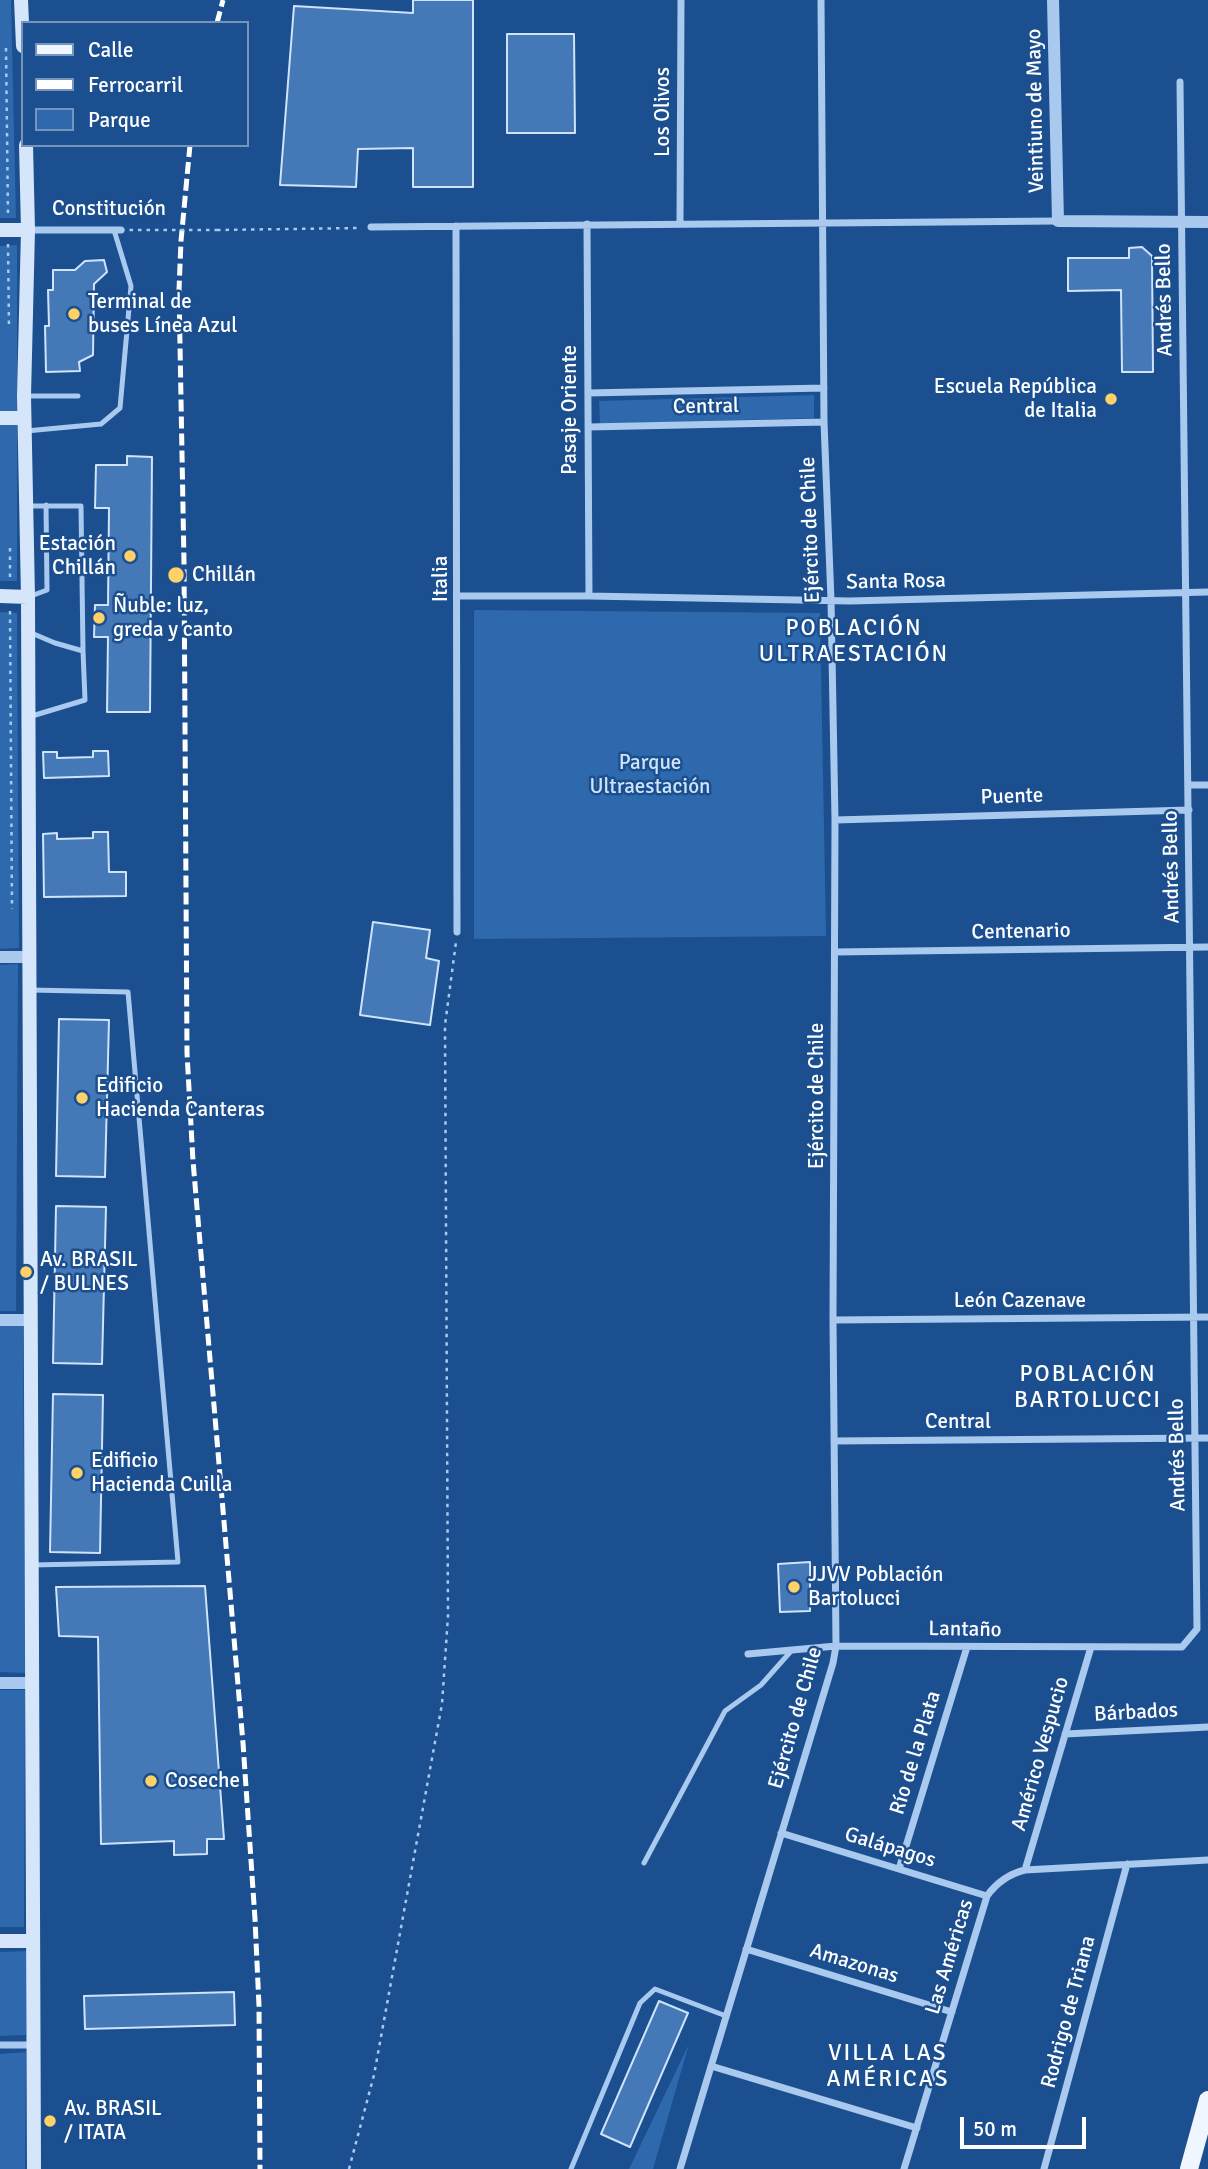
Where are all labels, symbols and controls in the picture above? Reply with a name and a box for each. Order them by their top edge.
legend [21,21,248,147]
street label: Veintiuno de Mayo [1022,29,1050,193]
text: Calle [88,37,134,63]
street label: Los Olivos [650,67,676,157]
text: Ferrocarril [88,72,183,98]
text: Parque [88,107,151,133]
street label: Constitución [52,196,166,222]
street label: Andrés Bello [1151,243,1179,357]
place label: Terminal de buses Línea Azul [88,289,237,339]
marker: Terminal de buses Línea Azul [66,306,82,322]
street label: Pasaje Oriente [557,345,583,475]
place label: Escuela República de Italia [934,374,1097,424]
marker: Escuela República de Italia [1103,391,1119,407]
street label: Central [673,394,739,420]
street label: Ejército de Chile [796,456,826,604]
place label: Estación Chillán [39,531,116,581]
marker: Estación Chillán [122,548,138,564]
street label: Italia [428,556,454,602]
place label: Chillán [192,562,256,588]
marker: Chillán [166,565,186,585]
street label: Santa Rosa [846,569,946,595]
place label: Ñuble: luz, greda y canto [113,593,233,643]
marker: Ñuble: luz, greda y canto [91,610,107,626]
district label: POBLACIÓN ULTRAESTACIÓN [760,615,948,669]
park label: Parque Ultraestación [589,750,711,800]
street label: Puente [980,783,1044,811]
street label: Andrés Bello [1158,810,1186,924]
street label: Centenario [971,919,1071,945]
street label: Ejército de Chile [804,1023,830,1169]
place label: Edificio Hacienda Canteras [96,1073,265,1123]
marker: Edificio Hacienda Canteras [74,1090,90,1106]
place label: Av. BRASIL / BULNES [40,1247,138,1297]
marker: Av. BRASIL / BULNES [18,1264,34,1280]
street label: León Cazenave [954,1288,1086,1314]
district label: POBLACIÓN BARTOLUCCI [1015,1361,1161,1415]
street label: Andrés Bello [1164,1398,1192,1512]
street label: Central [925,1409,991,1435]
place label: Edificio Hacienda Cuilla [91,1448,232,1498]
marker: Edificio Hacienda Cuilla [69,1465,85,1481]
place label: JJVV Población Bartolucci [808,1562,943,1612]
marker: JJVV Población Bartolucci [786,1579,802,1595]
street label: Lantaño [928,1617,1002,1643]
street label: Ejército de Chile [764,1644,828,1792]
street label: Américo Vespucio [1007,1674,1075,1834]
street label: Río de la Plata [885,1688,947,1818]
street label: Bárbados [1093,1698,1179,1728]
place label: Coseche [165,1768,240,1794]
marker: Coseche [143,1773,159,1789]
street label: Galápagos [841,1822,939,1874]
street label: Las Américas [921,1897,979,2017]
street label: Rodrigo de Triana [1037,1933,1101,2091]
street label: Amazonas [807,1939,901,1989]
district label: VILLA LAS AMÉRICAS [828,2040,948,2094]
place label: Av. BRASIL / ITATA [64,2096,162,2146]
scale bar [963,2102,1089,2146]
marker: Av. BRASIL / ITATA [42,2113,58,2129]
text: 50 m [973,2116,1017,2142]

